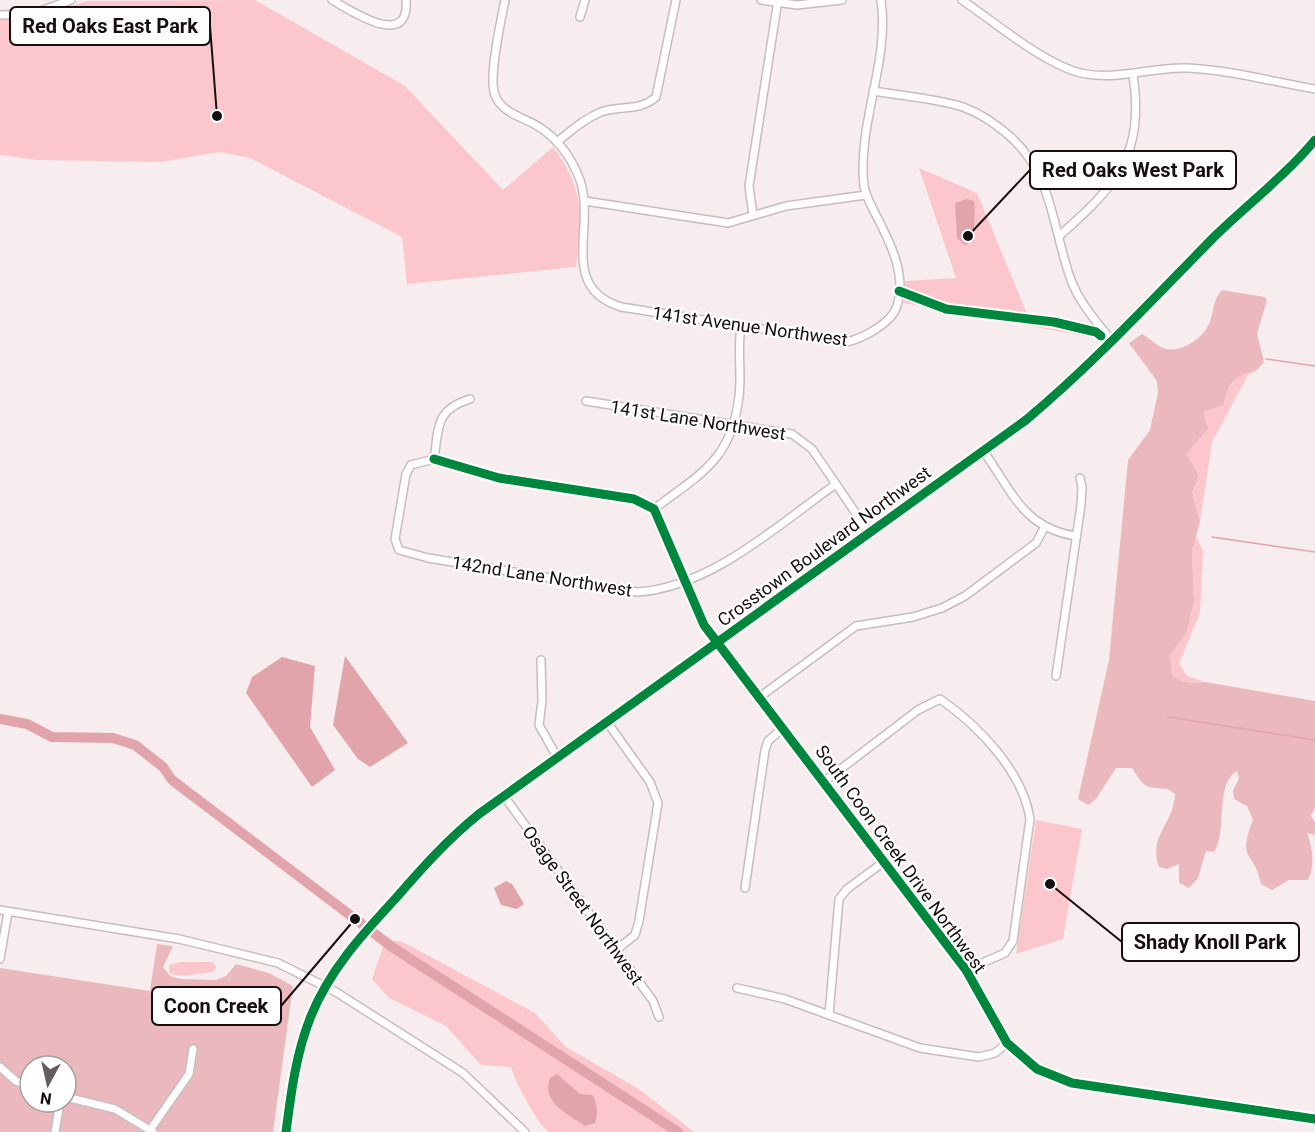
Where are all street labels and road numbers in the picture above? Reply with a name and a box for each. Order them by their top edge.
street label: 141st Avenue Northwest [651,302,849,350]
street label: 141st Lane Northwest [609,396,787,444]
street label: Crosstown Boulevard Northwest [713,462,935,630]
street label: 142nd Lane Northwest [450,551,634,601]
street label: South Coon Creek Drive Northwest [811,741,991,977]
street label: Osage Street Northwest [518,821,648,989]

